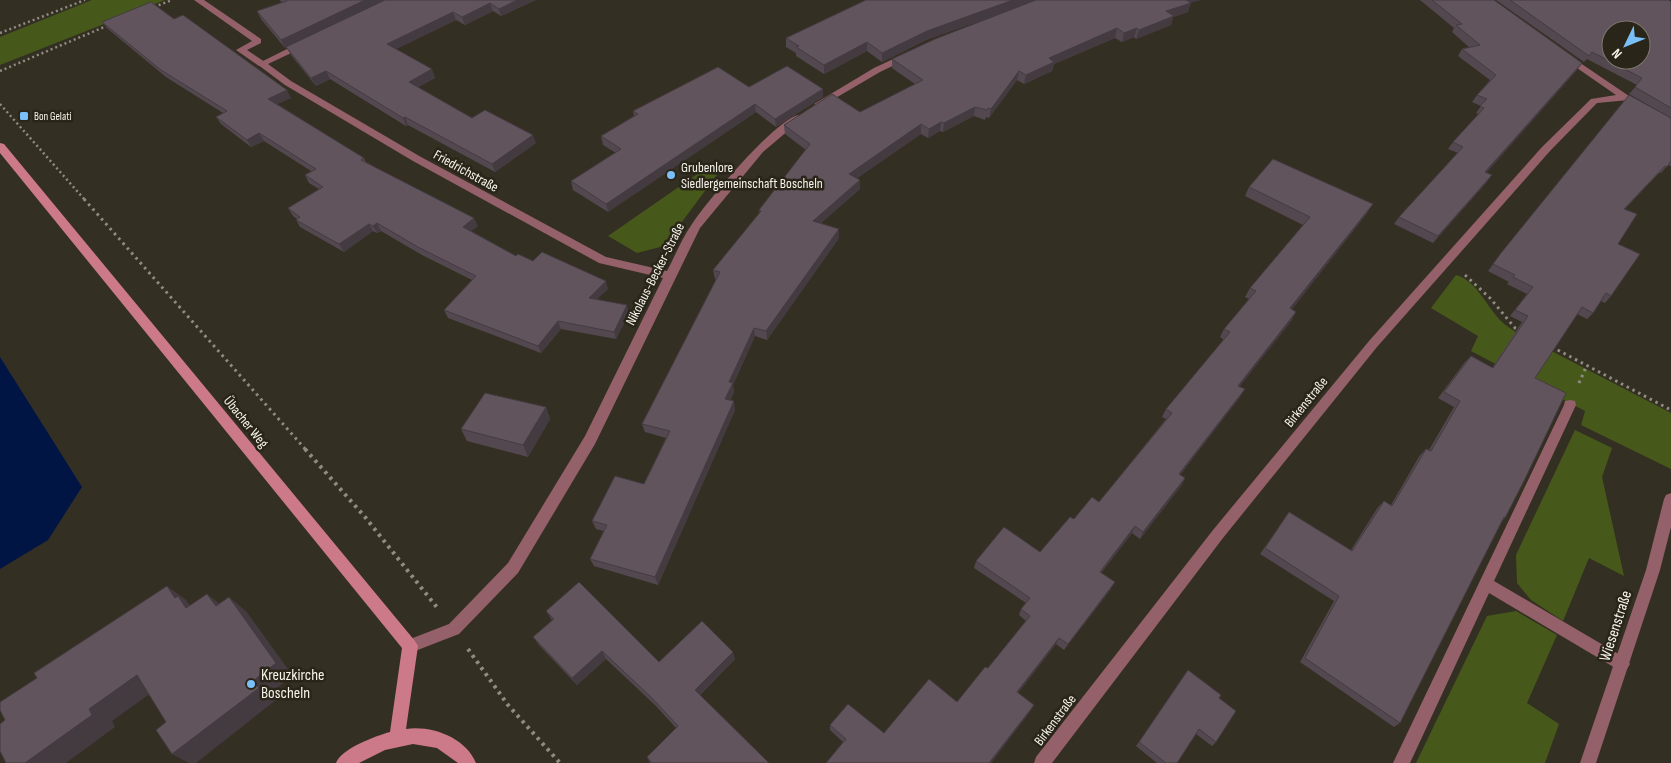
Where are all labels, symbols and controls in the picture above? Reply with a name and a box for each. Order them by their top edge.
north arrow [1601,20,1651,70]
text: N [1608,45,1626,62]
marker: Bon Gelati [18,110,30,122]
place label: Bon Gelati [34,110,72,123]
street label: Friedrichstraße [431,146,501,196]
place label: Grubenlore Siedlergemeinschaft Boscheln [681,159,823,192]
marker: Grubenlore Siedlergemeinschaft Boscheln [665,169,677,181]
street label: Nikolaus-Becker-Straße [622,220,688,328]
street label: Birkenstraße [1281,373,1331,431]
street label: Übacher Weg [220,393,272,452]
street label: Wiesenstraße [1596,588,1636,664]
place label: Kreuzkirche Boscheln [261,666,324,703]
marker: Kreuzkirche Boscheln [245,678,257,690]
street label: Birkenstraße [1030,691,1080,749]

